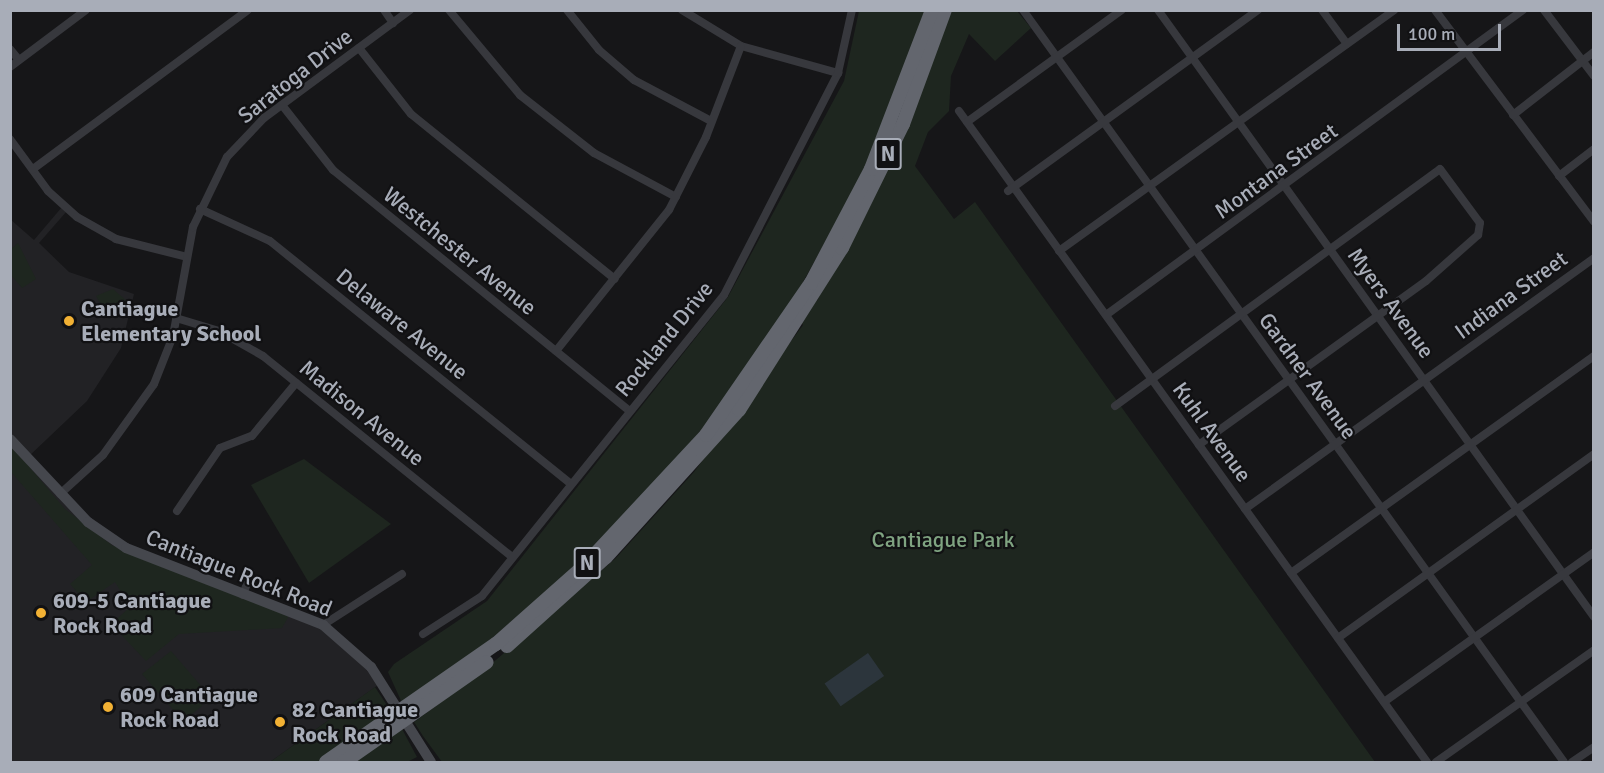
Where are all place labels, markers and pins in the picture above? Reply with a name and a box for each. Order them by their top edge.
place label: Cantiague Elementary School [81,295,261,346]
marker: Cantiague Elementary School [62,314,76,328]
place label: 609-5 Cantiague Rock Road [53,587,211,638]
marker: 609-5 Cantiague Rock Road [34,606,48,620]
place label: 609 Cantiague Rock Road [120,681,258,732]
place label: 82 Cantiague Rock Road [292,696,418,748]
marker: 609 Cantiague Rock Road [101,700,115,714]
marker: 82 Cantiague Rock Road [273,715,287,729]

